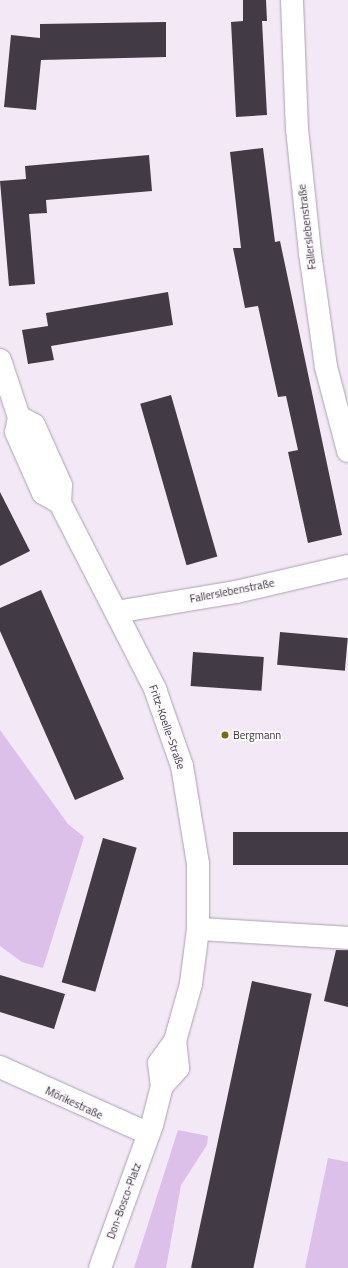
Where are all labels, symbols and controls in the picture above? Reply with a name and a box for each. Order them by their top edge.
street label: Fallerslebenstraße [295,184,319,270]
street label: Fallerslebenstraße [189,576,275,606]
street label: Fritz-Koelle-Straße [146,683,188,771]
place label: Bergmann [233,728,281,742]
marker: Bergmann [220,730,230,740]
street label: Mörikestraße [43,1084,105,1122]
street label: Don-Bosco-Platz [104,1161,144,1241]

